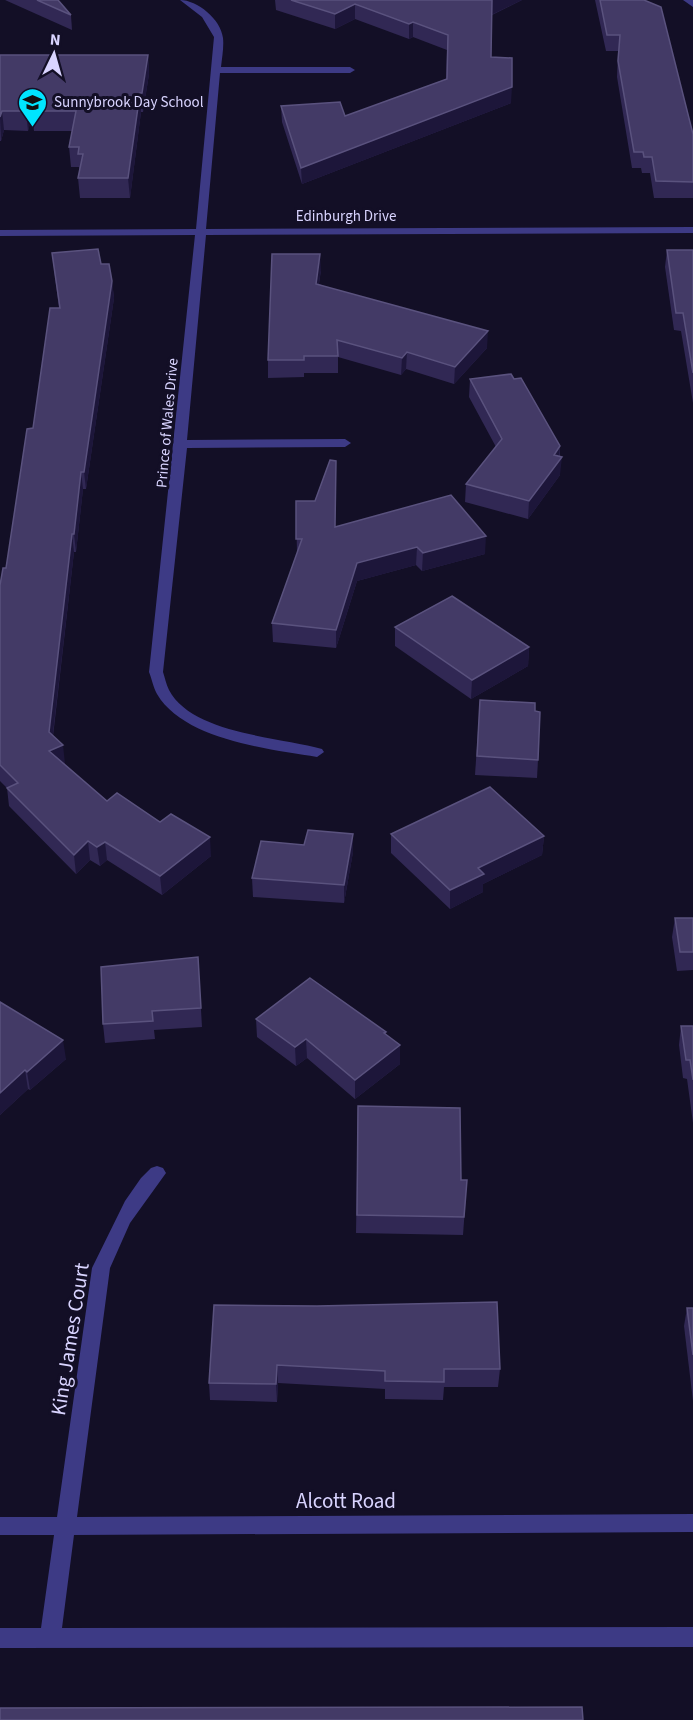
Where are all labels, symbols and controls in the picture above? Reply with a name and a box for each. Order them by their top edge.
north arrow [24,24,84,84]
text: N [49,29,61,51]
school or university icon: Sunnybrook Day School [17,86,49,128]
place label: Sunnybrook Day School [54,92,204,113]
street label: Edinburgh Drive [296,206,396,227]
street label: Prince of Wales Drive [151,357,184,489]
street label: King James Court [43,1260,97,1418]
street label: Alcott Road [296,1486,396,1516]

